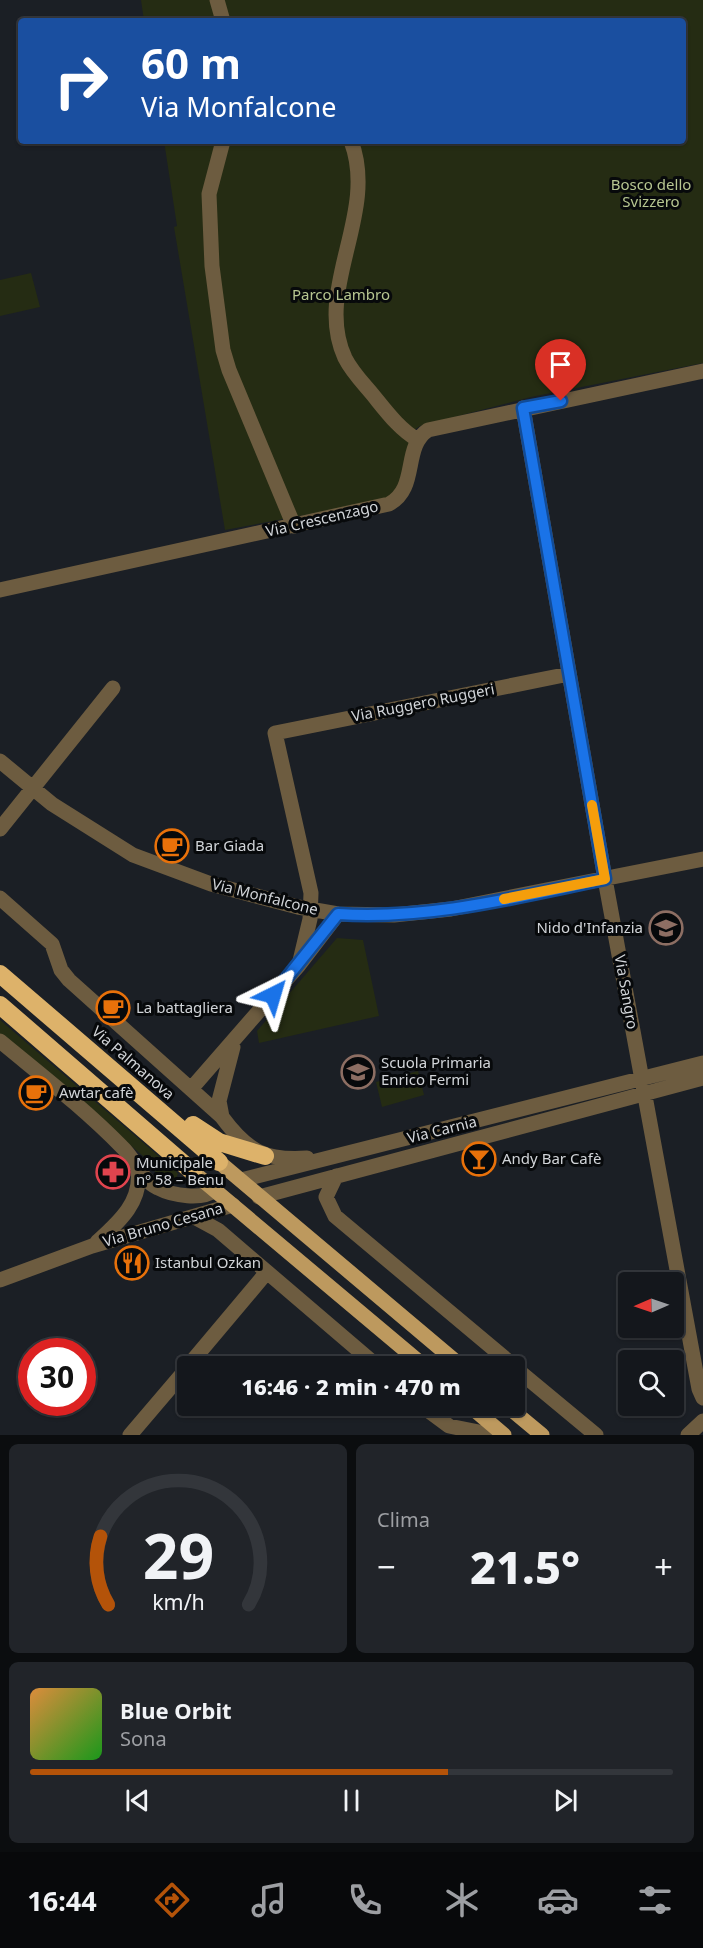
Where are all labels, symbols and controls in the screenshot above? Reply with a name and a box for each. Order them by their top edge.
text: 60 m [141,34,241,91]
icon: right [42,42,120,120]
text: Via Monfalcone [141,88,336,125]
park label: Bosco dello Svizzero [611,174,691,211]
park label: Parco Lambro [292,284,390,304]
pin [535,339,586,401]
icon: arrive [544,348,577,381]
street label: Via Crescenzago [264,495,380,541]
street label: Via Ruggero Ruggeri [350,678,496,726]
cafe icon: Bar Giada [154,828,190,864]
place label: Bar Giada [195,835,264,855]
street label: Via Monfalcone [210,873,320,919]
school or university icon: Nido d'Infanzia [648,910,684,946]
place label: Nido d'Infanzia [536,917,643,937]
street label: Via Sangro [611,953,643,1031]
position arrow [241,963,305,1027]
cafe icon: La battagliera [95,990,131,1026]
place label: La battagliera [136,997,233,1017]
street label: Via Palmanova [88,1021,179,1104]
place label: Scuola Primaria Enrico Fermi [381,1052,491,1089]
school or university icon: Scuola Primaria Enrico Fermi [340,1054,376,1090]
cafe icon: Awtar cafè [18,1075,54,1111]
place label: Awtar cafè [59,1082,134,1102]
street label: Via Carnia [405,1111,479,1147]
bar icon: Andy Bar Cafè [461,1141,497,1177]
place label: Andy Bar Cafè [502,1148,601,1168]
place label: Municipale nº 58 – Benu [136,1152,224,1189]
pharmacy icon: Municipale nº 58 – Benu [95,1154,131,1190]
street label: Via Bruno Cesana [100,1197,225,1251]
restaurant icon: Istanbul Ozkan [114,1245,150,1281]
place label: Istanbul Ozkan [155,1252,261,1272]
north arrow [618,1272,684,1338]
map controls [618,1272,684,1416]
speed limit sign: 30 [18,1338,96,1416]
button: search [618,1350,684,1416]
text: 16:46 · 2 min · 470 m [241,1371,461,1401]
text: Clima [377,1506,430,1533]
text: 29 [142,1512,214,1597]
text: 21.5° [470,1536,580,1597]
text: − [377,1544,396,1589]
text: + [654,1544,673,1589]
text: km/h [152,1588,204,1617]
text: Blue Orbit [120,1695,232,1725]
text: Sona [120,1725,167,1752]
icon: previous [121,1784,154,1817]
icon: pause [335,1784,368,1817]
icon: next [549,1784,582,1817]
icon: directions [151,1879,193,1921]
icon: music [248,1879,290,1921]
icon: phone [344,1879,386,1921]
icon: climate [441,1879,483,1921]
icon: car [537,1879,579,1921]
icon: filters [634,1879,676,1921]
text: 16:44 [27,1882,97,1919]

